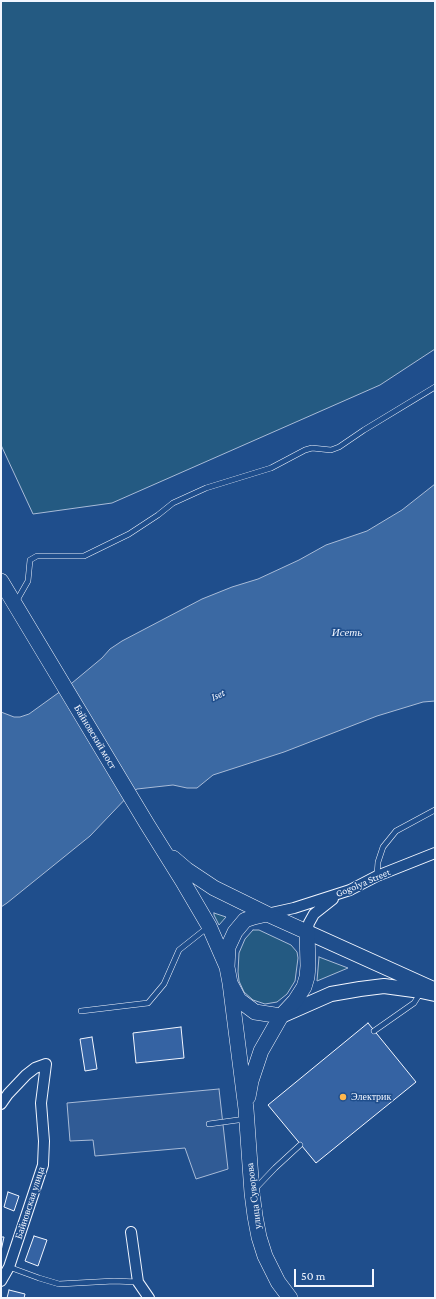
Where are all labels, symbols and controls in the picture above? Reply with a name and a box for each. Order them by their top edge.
water label: Исеть [332,626,362,640]
water label: Iset [209,686,227,704]
street label: Байновский мост [71,703,119,771]
street label: Gogolya Street [334,866,392,900]
place label: Электрик [351,1091,391,1103]
marker: Электрик [338,1092,348,1102]
street label: улица Суворова [244,1162,264,1230]
street label: Байновская улица [13,1165,47,1241]
scale bar [296,1261,376,1287]
text: 50 m [301,1269,325,1283]

